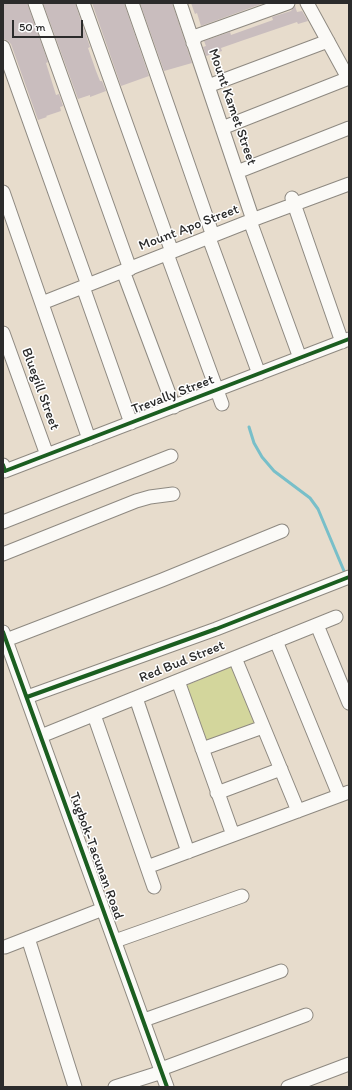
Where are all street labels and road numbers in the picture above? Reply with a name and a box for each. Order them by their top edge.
street label: Mount Kamet Street [204,47,260,167]
street label: Mount Apo Street [137,201,241,255]
street label: Bluegill Street [17,346,63,432]
street label: Trevally Street [129,372,217,418]
street label: Red Bud Street [137,637,227,687]
street label: Tugbok-Tacunan Road [65,790,127,922]

